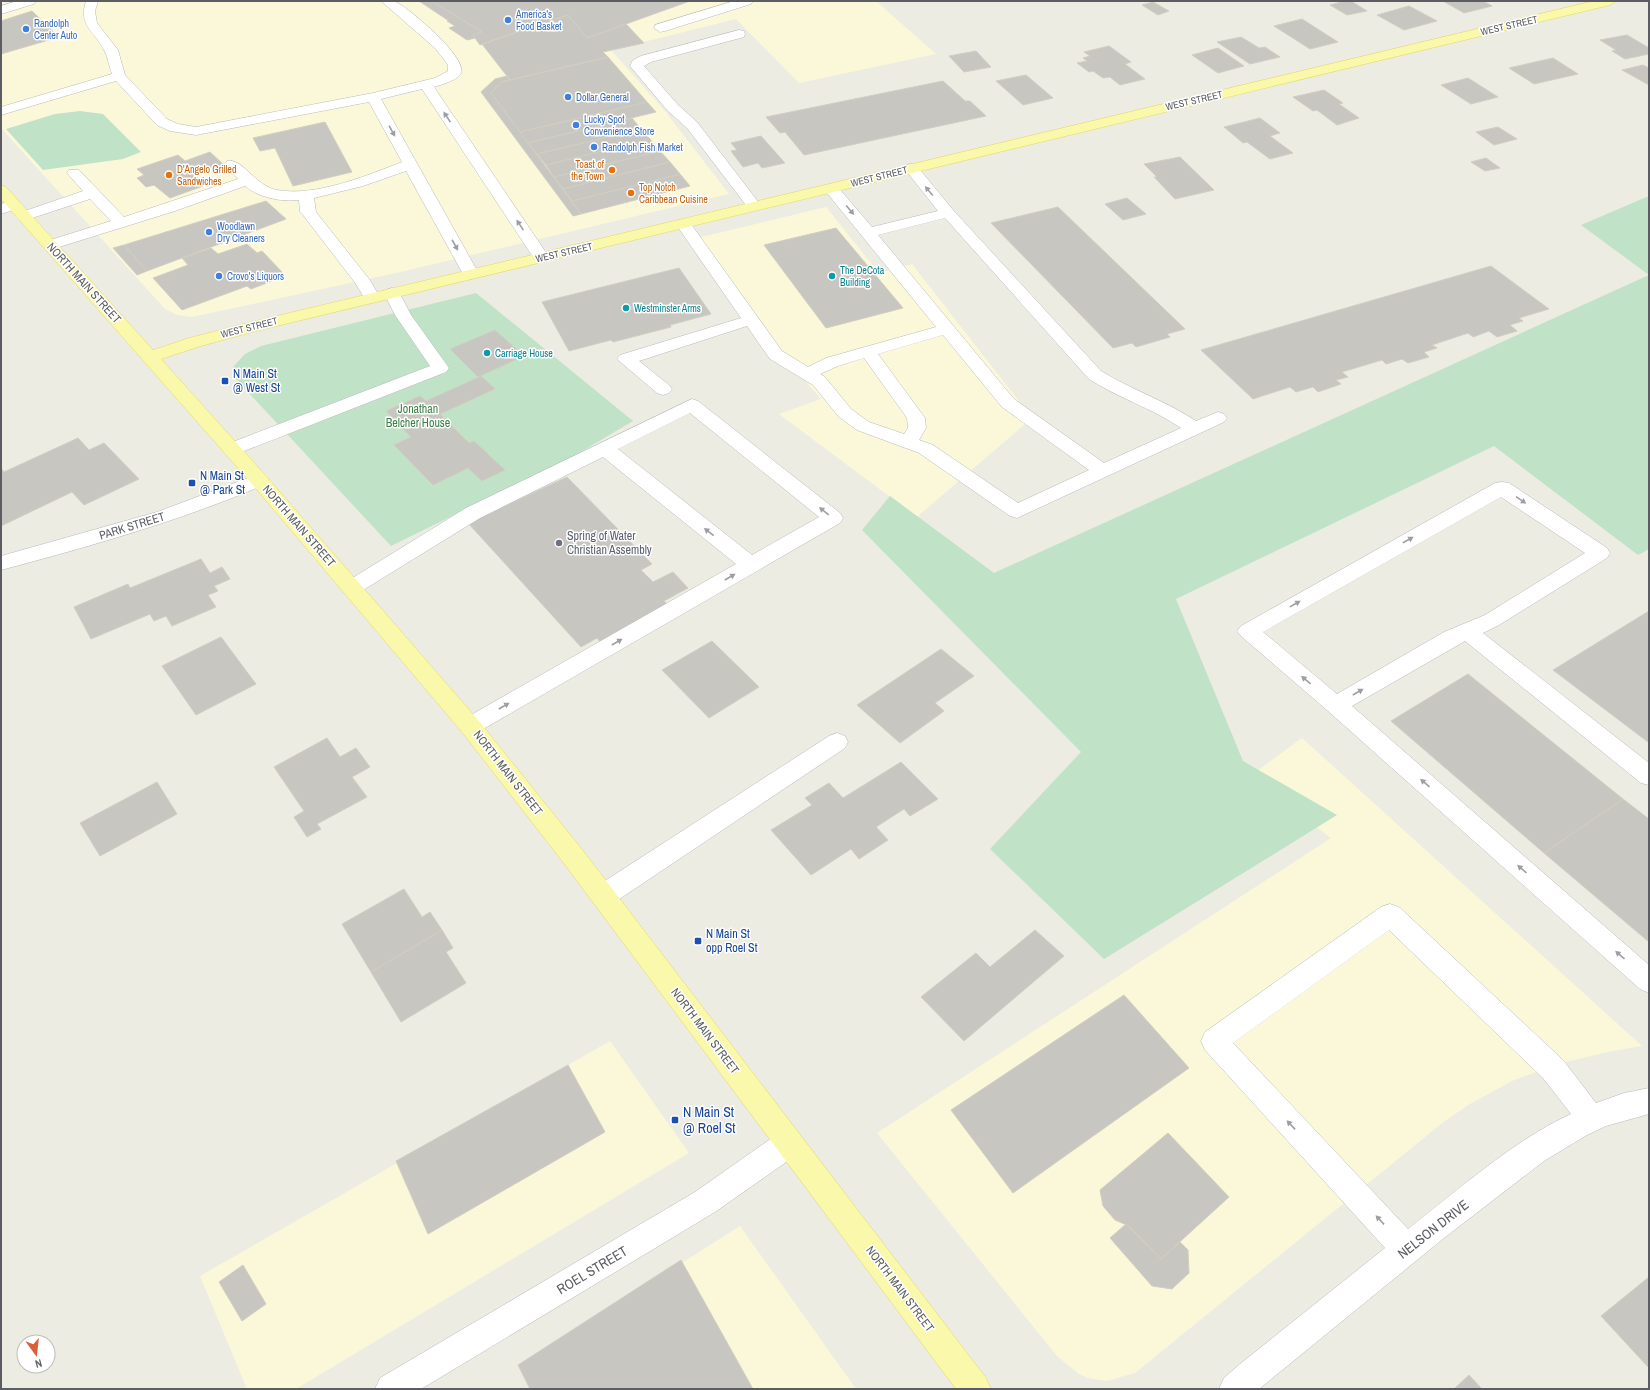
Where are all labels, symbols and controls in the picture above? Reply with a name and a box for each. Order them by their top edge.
place label: America's Food Basket [515,8,562,33]
street label: WEST STREET [1479,13,1539,38]
marker: America's Food Basket [503,15,513,25]
place label: Randolph Center Auto [34,17,78,42]
marker: Randolph Center Auto [21,24,31,34]
street label: WEST STREET [1164,88,1224,113]
place label: Dollar General [576,91,629,104]
marker: Dollar General [563,92,573,102]
one-way arrow [443,112,451,122]
place label: Lucky Spot Convenience Store [584,113,655,138]
marker: Lucky Spot Convenience Store [571,120,581,130]
one-way arrow [389,125,396,137]
place label: Randolph Fish Market [602,141,683,154]
marker: Randolph Fish Market [589,142,599,152]
place label: Toast of the Town [571,158,605,183]
place label: D'Angelo Grilled Sandwiches [177,163,236,188]
street label: WEST STREET [849,163,909,190]
marker: Toast of the Town [607,165,617,175]
marker: D'Angelo Grilled Sandwiches [164,170,174,180]
place label: Top Notch Caribbean Cuisine [639,181,708,206]
one-way arrow [925,185,934,196]
marker: Top Notch Caribbean Cuisine [626,188,636,198]
one-way arrow [845,205,854,216]
one-way arrow [516,219,523,230]
place label: Woodlawn Dry Cleaners [217,220,265,245]
marker: Woodlawn Dry Cleaners [204,227,214,237]
street label: NORTH MAIN STREET [43,239,125,327]
one-way arrow [452,239,459,251]
street label: WEST STREET [534,240,594,265]
place label: The DeCota Building [840,264,885,289]
place label: Crovo's Liquors [227,270,284,283]
marker: Crovo's Liquors [214,271,224,281]
marker: The DeCota Building [827,271,837,281]
place label: Westminster Arms [634,302,701,315]
marker: Westminster Arms [621,303,631,313]
street label: WEST STREET [219,314,279,341]
place label: Carriage House [495,347,553,360]
marker: Carriage House [482,348,492,358]
place label: N Main St @ West St [233,366,280,396]
marker: N Main St @ West St [220,376,230,386]
park label: Jonathan Belcher House [386,401,450,431]
place label: N Main St @ Park St [200,468,245,498]
marker: N Main St @ Park St [187,478,197,488]
street label: NORTH MAIN STREET [259,482,339,570]
one-way arrow [1515,497,1527,504]
one-way arrow [818,507,829,516]
street label: PARK STREET [97,508,167,544]
place label: Spring of Water Christian Assembly [567,528,652,558]
one-way arrow [704,528,715,536]
one-way arrow [1403,537,1414,544]
marker: Spring of Water Christian Assembly [554,538,564,548]
one-way arrow [724,574,735,581]
one-way arrow [1289,601,1301,608]
one-way arrow [611,638,623,645]
one-way arrow [1301,675,1311,684]
one-way arrow [1352,689,1364,696]
one-way arrow [498,703,510,710]
street label: NORTH MAIN STREET [470,727,546,819]
one-way arrow [1419,779,1430,788]
one-way arrow [1517,864,1527,874]
place label: N Main St opp Roel St [706,926,758,956]
marker: N Main St opp Roel St [693,936,703,946]
one-way arrow [1615,951,1624,960]
street label: NORTH MAIN STREET [667,985,743,1077]
place label: N Main St @ Roel St [683,1103,736,1137]
marker: N Main St @ Roel St [670,1115,680,1125]
one-way arrow [1287,1120,1296,1130]
street label: NELSON DRIVE [1394,1196,1472,1262]
one-way arrow [1375,1215,1384,1225]
street label: ROEL STREET [553,1242,631,1298]
street label: NORTH MAIN STREET [862,1243,938,1335]
north arrow [16,1334,56,1374]
text: N [34,1356,44,1371]

